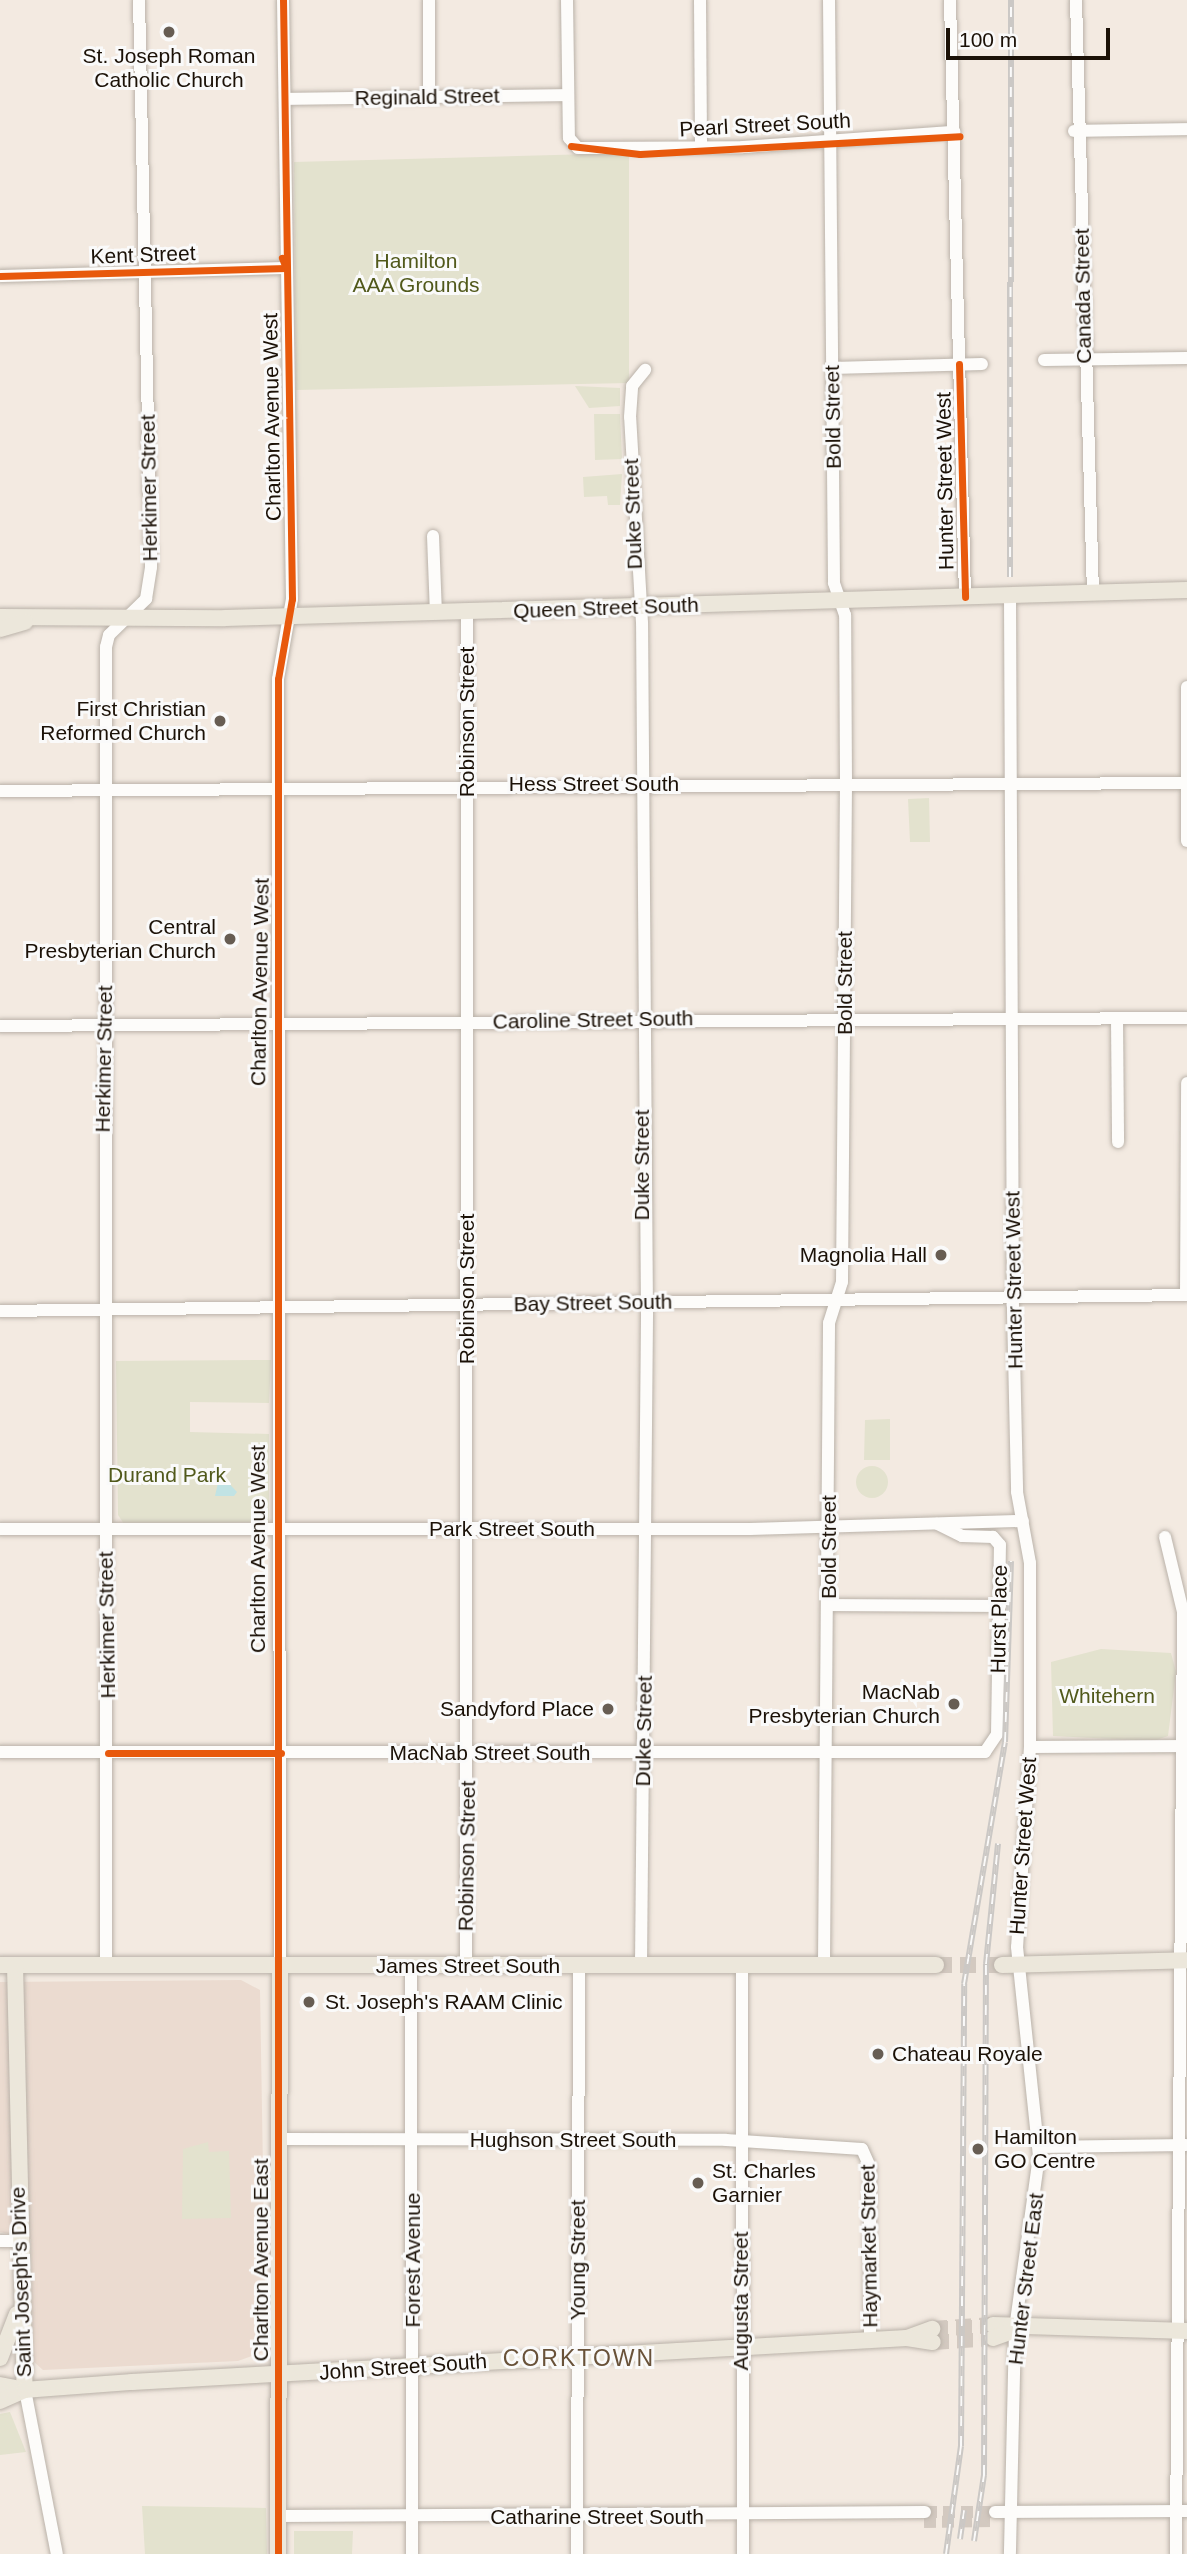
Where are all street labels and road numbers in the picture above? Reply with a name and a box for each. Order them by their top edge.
street label: Reginald Street [354,83,500,111]
street label: Pearl Street South [679,108,851,142]
street label: Canada Street [1069,228,1097,364]
street label: Kent Street [90,241,196,269]
street label: Charlton Avenue West [258,312,286,522]
street label: Bold Street [819,365,847,469]
street label: Hunter Street West [931,392,959,570]
street label: Herkimer Street [135,414,163,562]
street label: Duke Street [618,458,648,570]
street label: Queen Street South [513,592,699,624]
street label: Robinson Street [454,647,480,797]
street label: Hess Street South [509,771,679,797]
street label: Charlton Avenue West [246,877,274,1087]
street label: Bold Street [832,931,858,1035]
street label: Herkimer Street [90,985,118,1133]
street label: Caroline Street South [492,1006,694,1034]
street label: Duke Street [629,1110,655,1220]
street label: Hunter Street West [1000,1191,1028,1369]
street label: Robinson Street [454,1214,480,1364]
street label: Bay Street South [513,1289,673,1317]
street label: Charlton Avenue West [245,1444,271,1654]
street label: Bold Street [816,1495,842,1599]
street label: Park Street South [429,1516,595,1542]
street label: Herkimer Street [93,1551,121,1699]
street label: Hurst Place [985,1565,1013,1673]
street label: Duke Street [630,1675,658,1787]
street label: MacNab Street South [390,1740,590,1766]
street label: Hunter Street West [1004,1756,1042,1936]
street label: Robinson Street [453,1780,481,1932]
street label: James Street South [376,1953,560,1979]
street label: Hughson Street South [470,2127,676,2153]
street label: Charlton Avenue East [248,2158,274,2362]
street label: Haymarket Street [855,2164,883,2328]
street label: Saint Joseph's Drive [5,2186,37,2378]
street label: Forest Avenue [400,2192,426,2328]
street label: Hunter Street East [1003,2192,1049,2366]
street label: Young Street [565,2200,591,2320]
street label: Augusta Street [728,2232,754,2370]
street label: John Street South [318,2349,488,2385]
street label: Catharine Street South [490,2504,704,2530]

